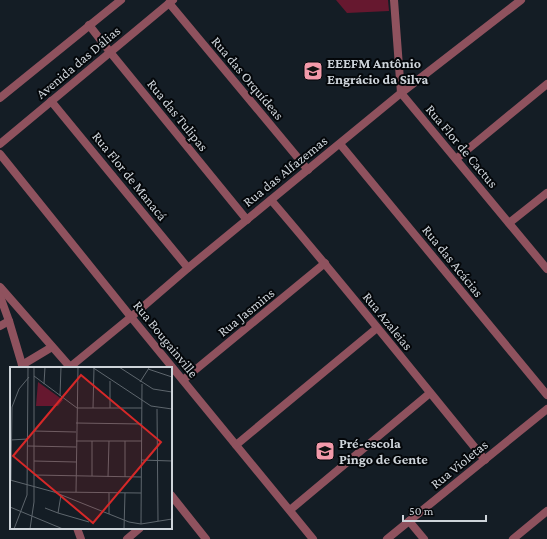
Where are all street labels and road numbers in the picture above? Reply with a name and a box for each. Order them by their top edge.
street label: Avenida das Dálias [33,22,123,102]
street label: Rua das Orquídeas [208,33,288,123]
street label: Rua das Tulipas [144,76,212,154]
street label: Rua Flor de Cactus [423,101,501,191]
street label: Rua Flor de Manacá [89,128,171,224]
street label: Rua das Alfazemas [240,132,330,210]
street label: Rua das Acácias [419,222,487,300]
street label: Rua Jasmins [214,284,278,340]
street label: Rua Azaleias [360,289,416,353]
street label: Rua Bougainville [130,297,202,381]
street label: Rua Violetas [427,436,491,492]

